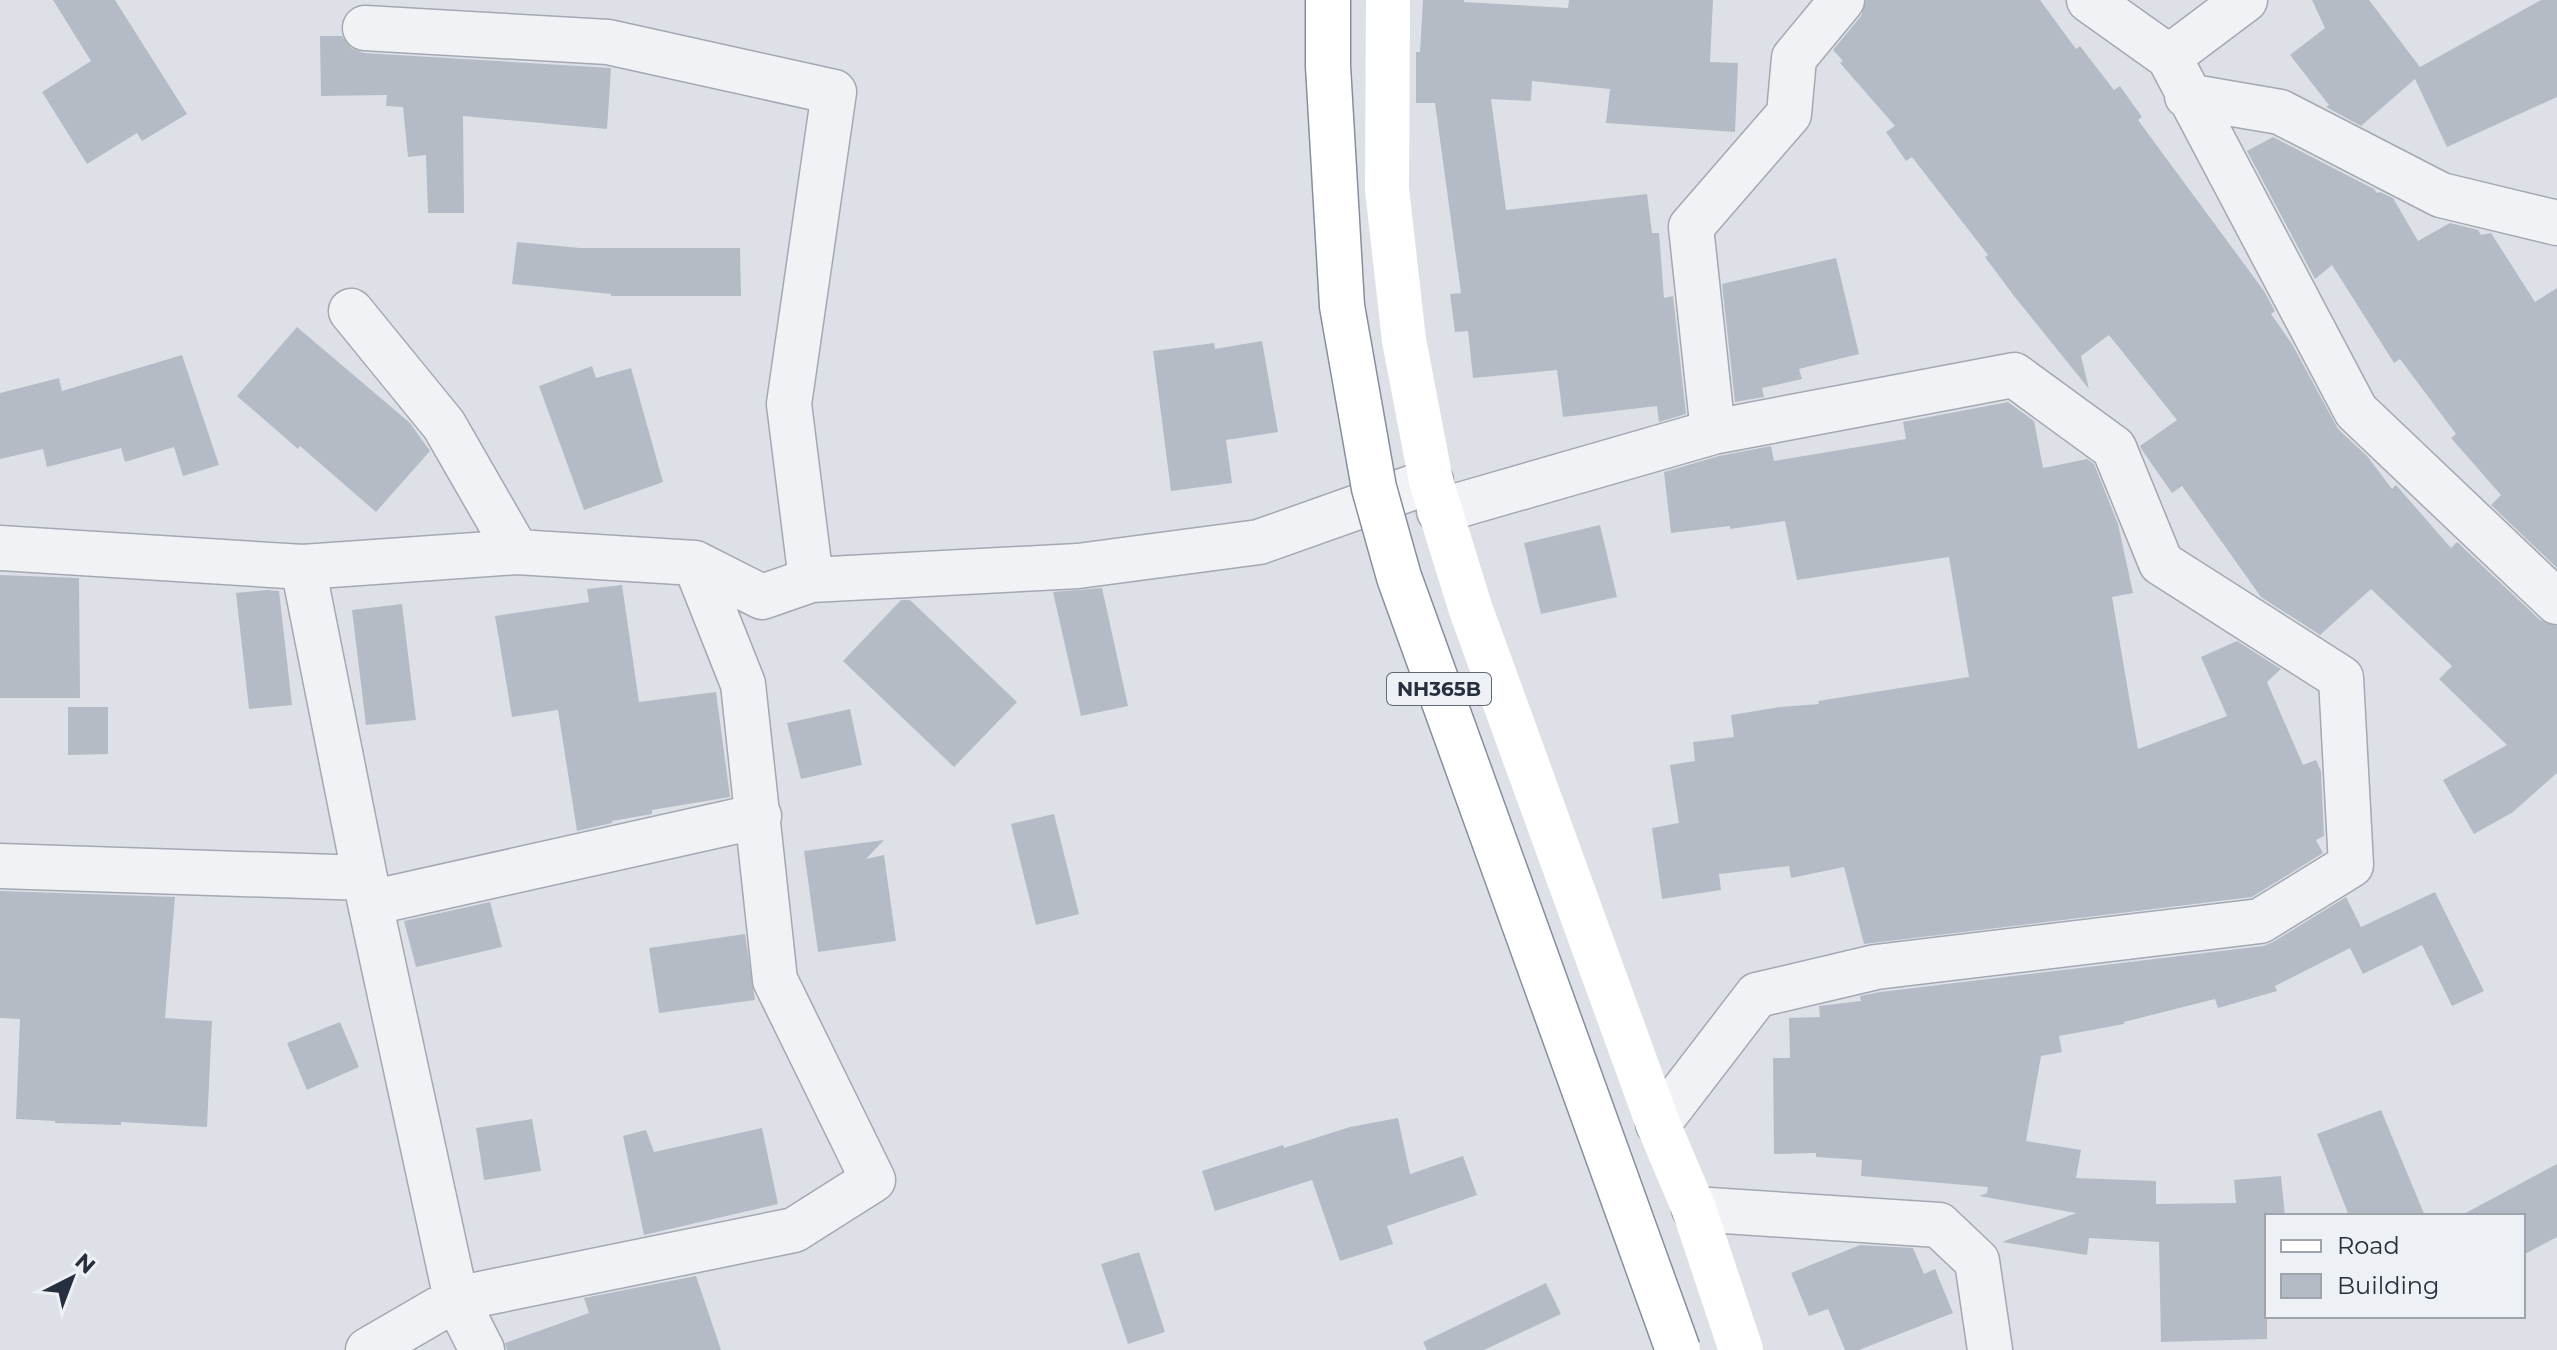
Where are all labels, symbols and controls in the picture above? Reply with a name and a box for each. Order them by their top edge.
road number: NH365B [1387,673,1491,705]
legend [2265,1214,2525,1318]
text: Road [2337,1231,2400,1260]
north arrow [32,1238,112,1318]
text: N [69,1248,101,1279]
text: Building [2337,1271,2440,1300]

